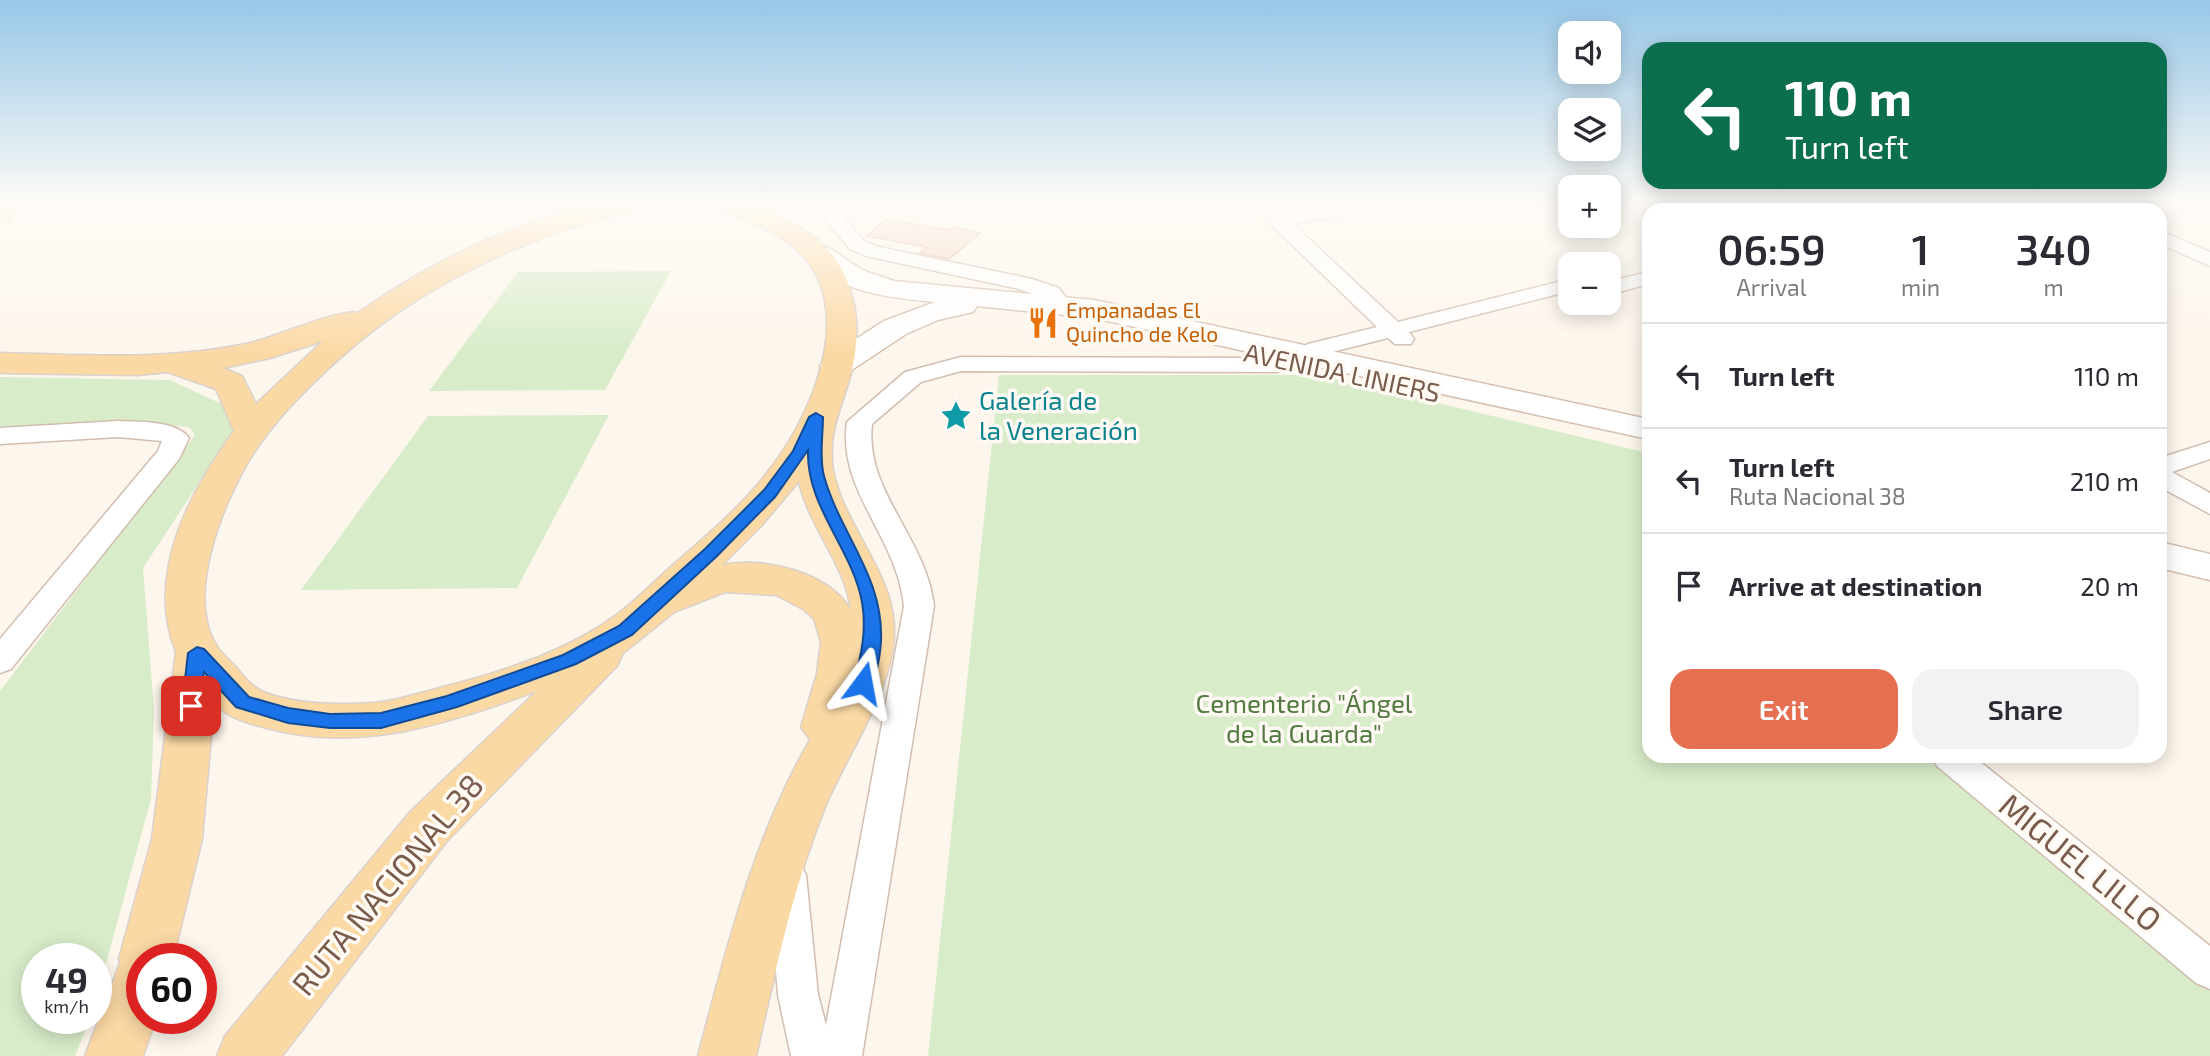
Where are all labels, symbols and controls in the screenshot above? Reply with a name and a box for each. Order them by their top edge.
map controls [1558,21,1621,315]
button: sound [1558,21,1621,84]
text: 110 m [1785,67,1912,126]
icon: left [1670,70,1761,161]
button: layers [1558,98,1621,161]
text: Turn left [1785,127,1909,165]
button: + [1558,175,1621,238]
text: 06:59 [1717,223,1826,273]
text: 1 [1912,223,1929,273]
text: 340 [2016,223,2092,273]
button: − [1558,252,1621,315]
text: Arrival [1736,273,1806,301]
text: min [1901,273,1940,301]
text: m [2044,273,2064,301]
place label: Empanadas El Quincho de Kelo [1066,297,1218,347]
restaurant icon: Empanadas El Quincho de Kelo [1026,306,1060,340]
street label: AVENIDA LINIERS [1241,336,1443,407]
icon: left [1670,357,1708,395]
text: Turn left [1729,360,1835,391]
text: 110 m [2074,360,2139,391]
place label: Galería de la Veneración [979,384,1138,445]
place icon: Galería de la Veneración [939,399,973,433]
text: Turn left [1729,451,1835,482]
icon: left [1670,462,1708,500]
text: 210 m [2070,465,2139,496]
text: Ruta Nacional 38 [1729,482,1906,510]
icon: arrive [1670,567,1708,605]
text: Arrive at destination [1729,570,1982,601]
text: 20 m [2080,570,2139,601]
position arrow [826,646,900,720]
button: Exit [1670,669,1898,749]
button: Share [1912,669,2139,749]
pin [161,676,221,736]
icon: arrive [172,687,210,725]
park label: Cementerio "Ángel de la Guarda" [1195,687,1413,748]
street label: RUTA NACIONAL 38 [283,765,490,1002]
street label: MIGUEL LILLO [1993,785,2170,938]
speed limit sign: 60 [126,943,217,1034]
text: 49 [45,958,88,1000]
text: km/h [44,995,89,1017]

